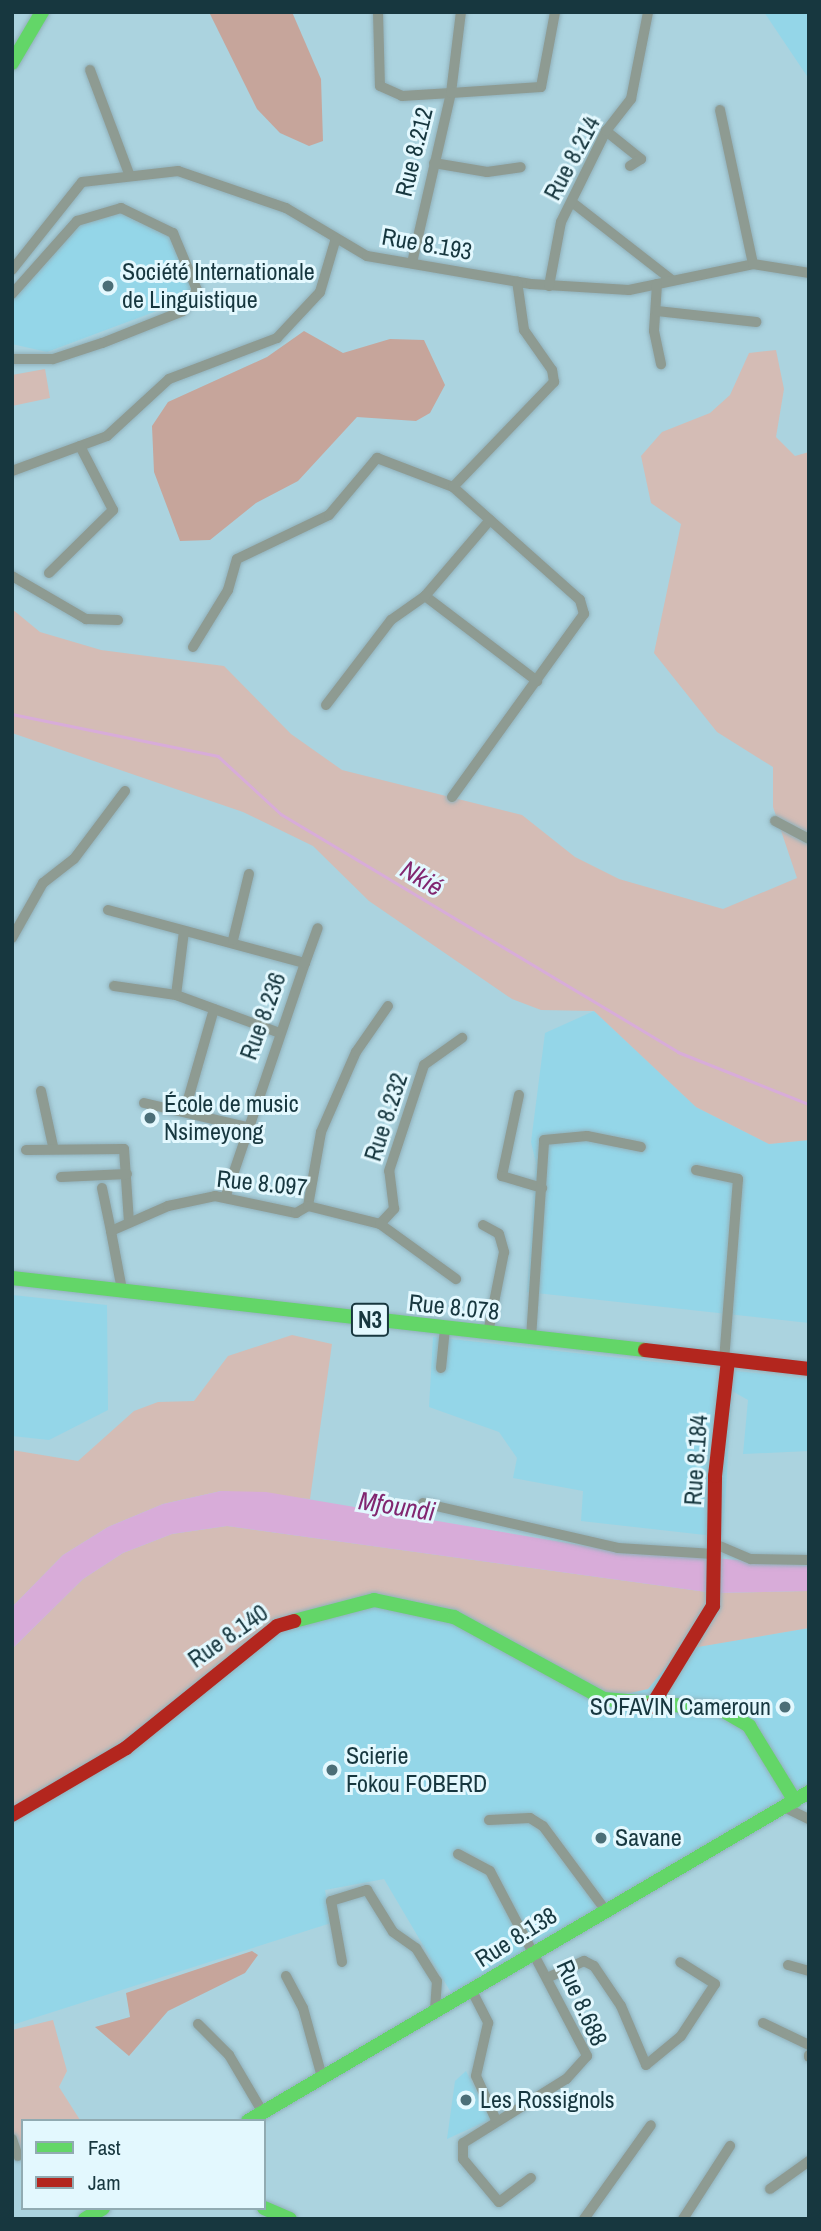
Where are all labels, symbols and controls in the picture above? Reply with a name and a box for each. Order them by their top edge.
street label: Rue 8.212 [389,104,439,200]
street label: Rue 8.214 [538,111,606,205]
street label: Rue 8.193 [380,222,474,266]
place label: Société Internationale de Linguistique [122,258,315,314]
marker: Société Internationale de Linguistique [100,278,116,294]
water label: Nkié [395,853,449,903]
street label: Rue 8.236 [234,968,292,1064]
street label: Rue 8.232 [358,1069,414,1165]
place label: École de music Nsimeyong [164,1090,299,1146]
marker: École de music Nsimeyong [142,1110,158,1126]
street label: Rue 8.097 [215,1164,309,1202]
street label: Rue 8.078 [407,1288,501,1326]
road number: N3 [351,1301,389,1340]
street label: Rue 8.184 [678,1414,714,1506]
water label: Mfoundi [357,1485,437,1527]
street label: Rue 8.140 [183,1598,273,1674]
place label: SOFAVIN Cameroun [590,1693,771,1721]
marker: SOFAVIN Cameroun [777,1699,793,1715]
place label: Scierie Fokou FOBERD [346,1742,487,1798]
marker: Scierie Fokou FOBERD [324,1762,340,1778]
place label: Savane [615,1824,682,1852]
marker: Savane [593,1830,609,1846]
street label: Rue 8.138 [470,1901,562,1973]
street label: Rue 8.688 [550,1956,614,2050]
place label: Les Rossignols [480,2086,615,2114]
marker: Les Rossignols [458,2092,474,2108]
legend [21,2119,266,2210]
text: Fast [88,2133,121,2162]
text: Jam [88,2168,121,2197]

